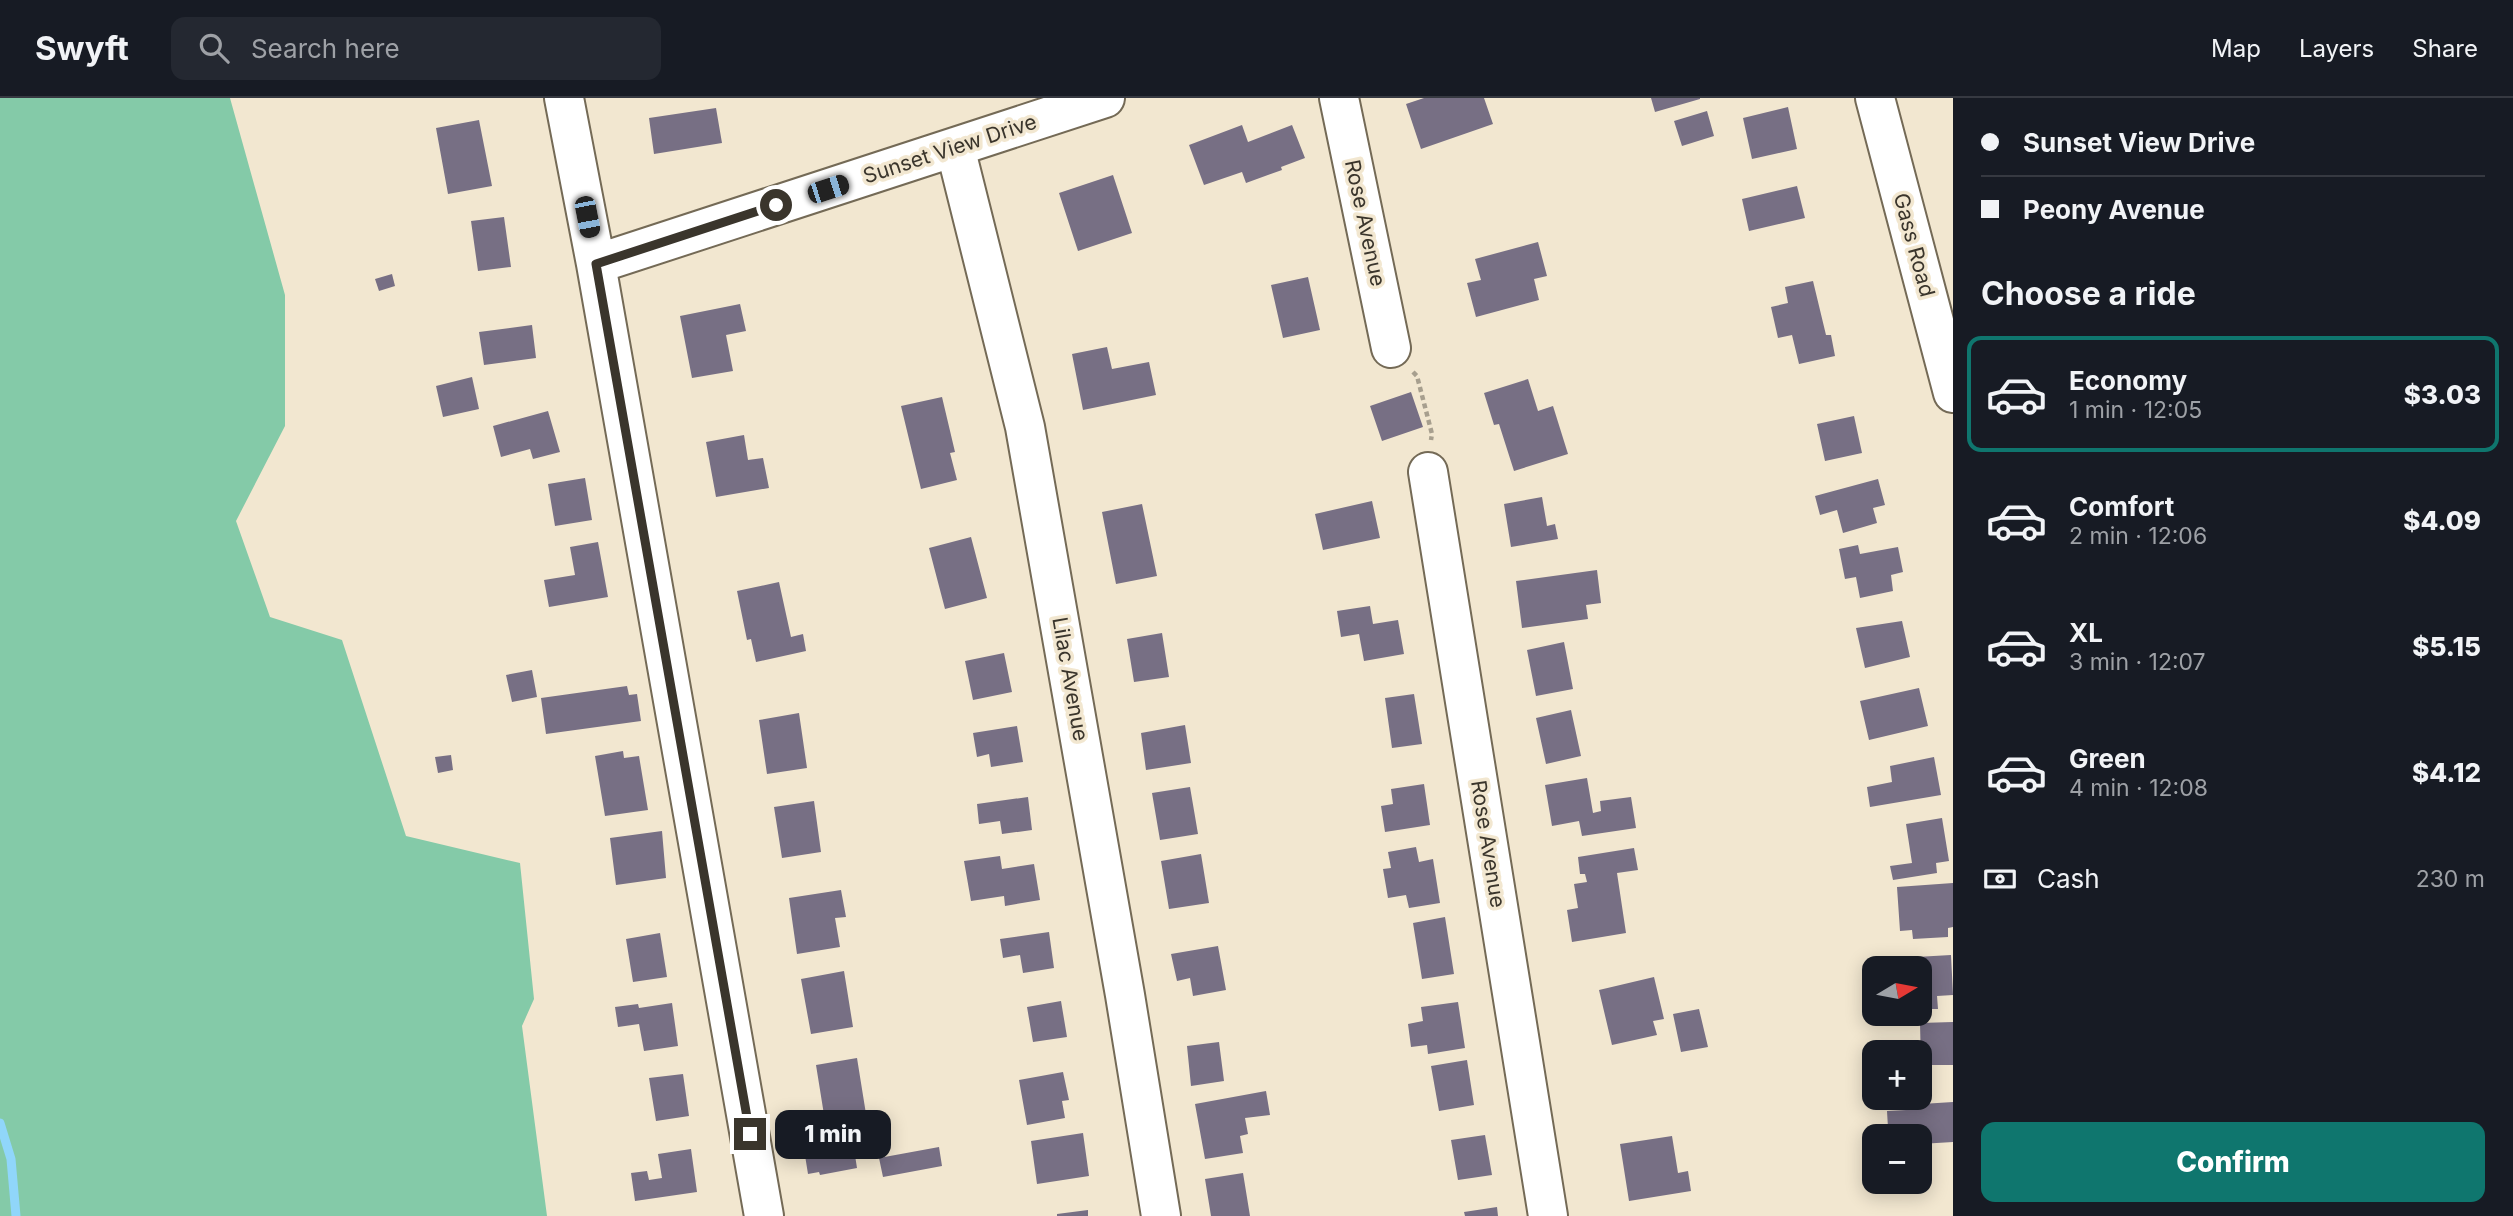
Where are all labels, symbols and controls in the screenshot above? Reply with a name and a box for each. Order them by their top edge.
search box [171,17,661,80]
text: Swyft [35,28,129,68]
icon: search [195,29,233,67]
text: Search here [251,33,400,64]
text: Map [2211,34,2261,63]
text: Layers [2299,34,2374,63]
text: Share [2412,34,2478,63]
street label: Sunset View Drive [860,109,1040,188]
text: Sunset View Drive [2023,127,2255,158]
street label: Rose Avenue [1340,157,1391,288]
car [805,173,852,205]
route start [760,189,792,221]
street label: Gass Road [1889,190,1940,299]
car [573,194,602,240]
text: Peony Avenue [2023,194,2205,225]
text: Choose a ride [1981,274,2196,313]
icon: car [1985,363,2048,426]
text: Economy [2069,365,2187,396]
text: $3.03 [2404,379,2481,410]
text: 1 min · 12:05 [2069,396,2202,424]
icon: car [1985,489,2048,552]
text: Comfort [2069,491,2174,522]
text: $4.09 [2403,505,2481,536]
text: 2 min · 12:06 [2069,522,2207,550]
street label: Lilac Avenue [1047,615,1094,743]
icon: car [1985,615,2048,678]
text: XL [2069,617,2103,648]
text: $5.15 [2412,631,2481,662]
text: 3 min · 12:07 [2069,648,2206,676]
icon: car [1985,741,2048,804]
text: Green [2069,743,2146,774]
text: $4.12 [2412,757,2481,788]
text: 4 min · 12:08 [2069,774,2208,802]
street label: Rose Avenue [1466,778,1511,909]
icon: cash [1981,860,2019,898]
text: Cash [2037,863,2100,894]
text: 230 m [2416,865,2485,893]
north arrow [1862,956,1932,1026]
map controls [1862,956,1932,1194]
button: + [1862,1040,1932,1110]
callout: 1 min [774,1110,890,1158]
route end [734,1118,766,1150]
text: 1 min [804,1120,862,1148]
button: Confirm [1981,1122,2485,1202]
button: − [1862,1124,1932,1194]

